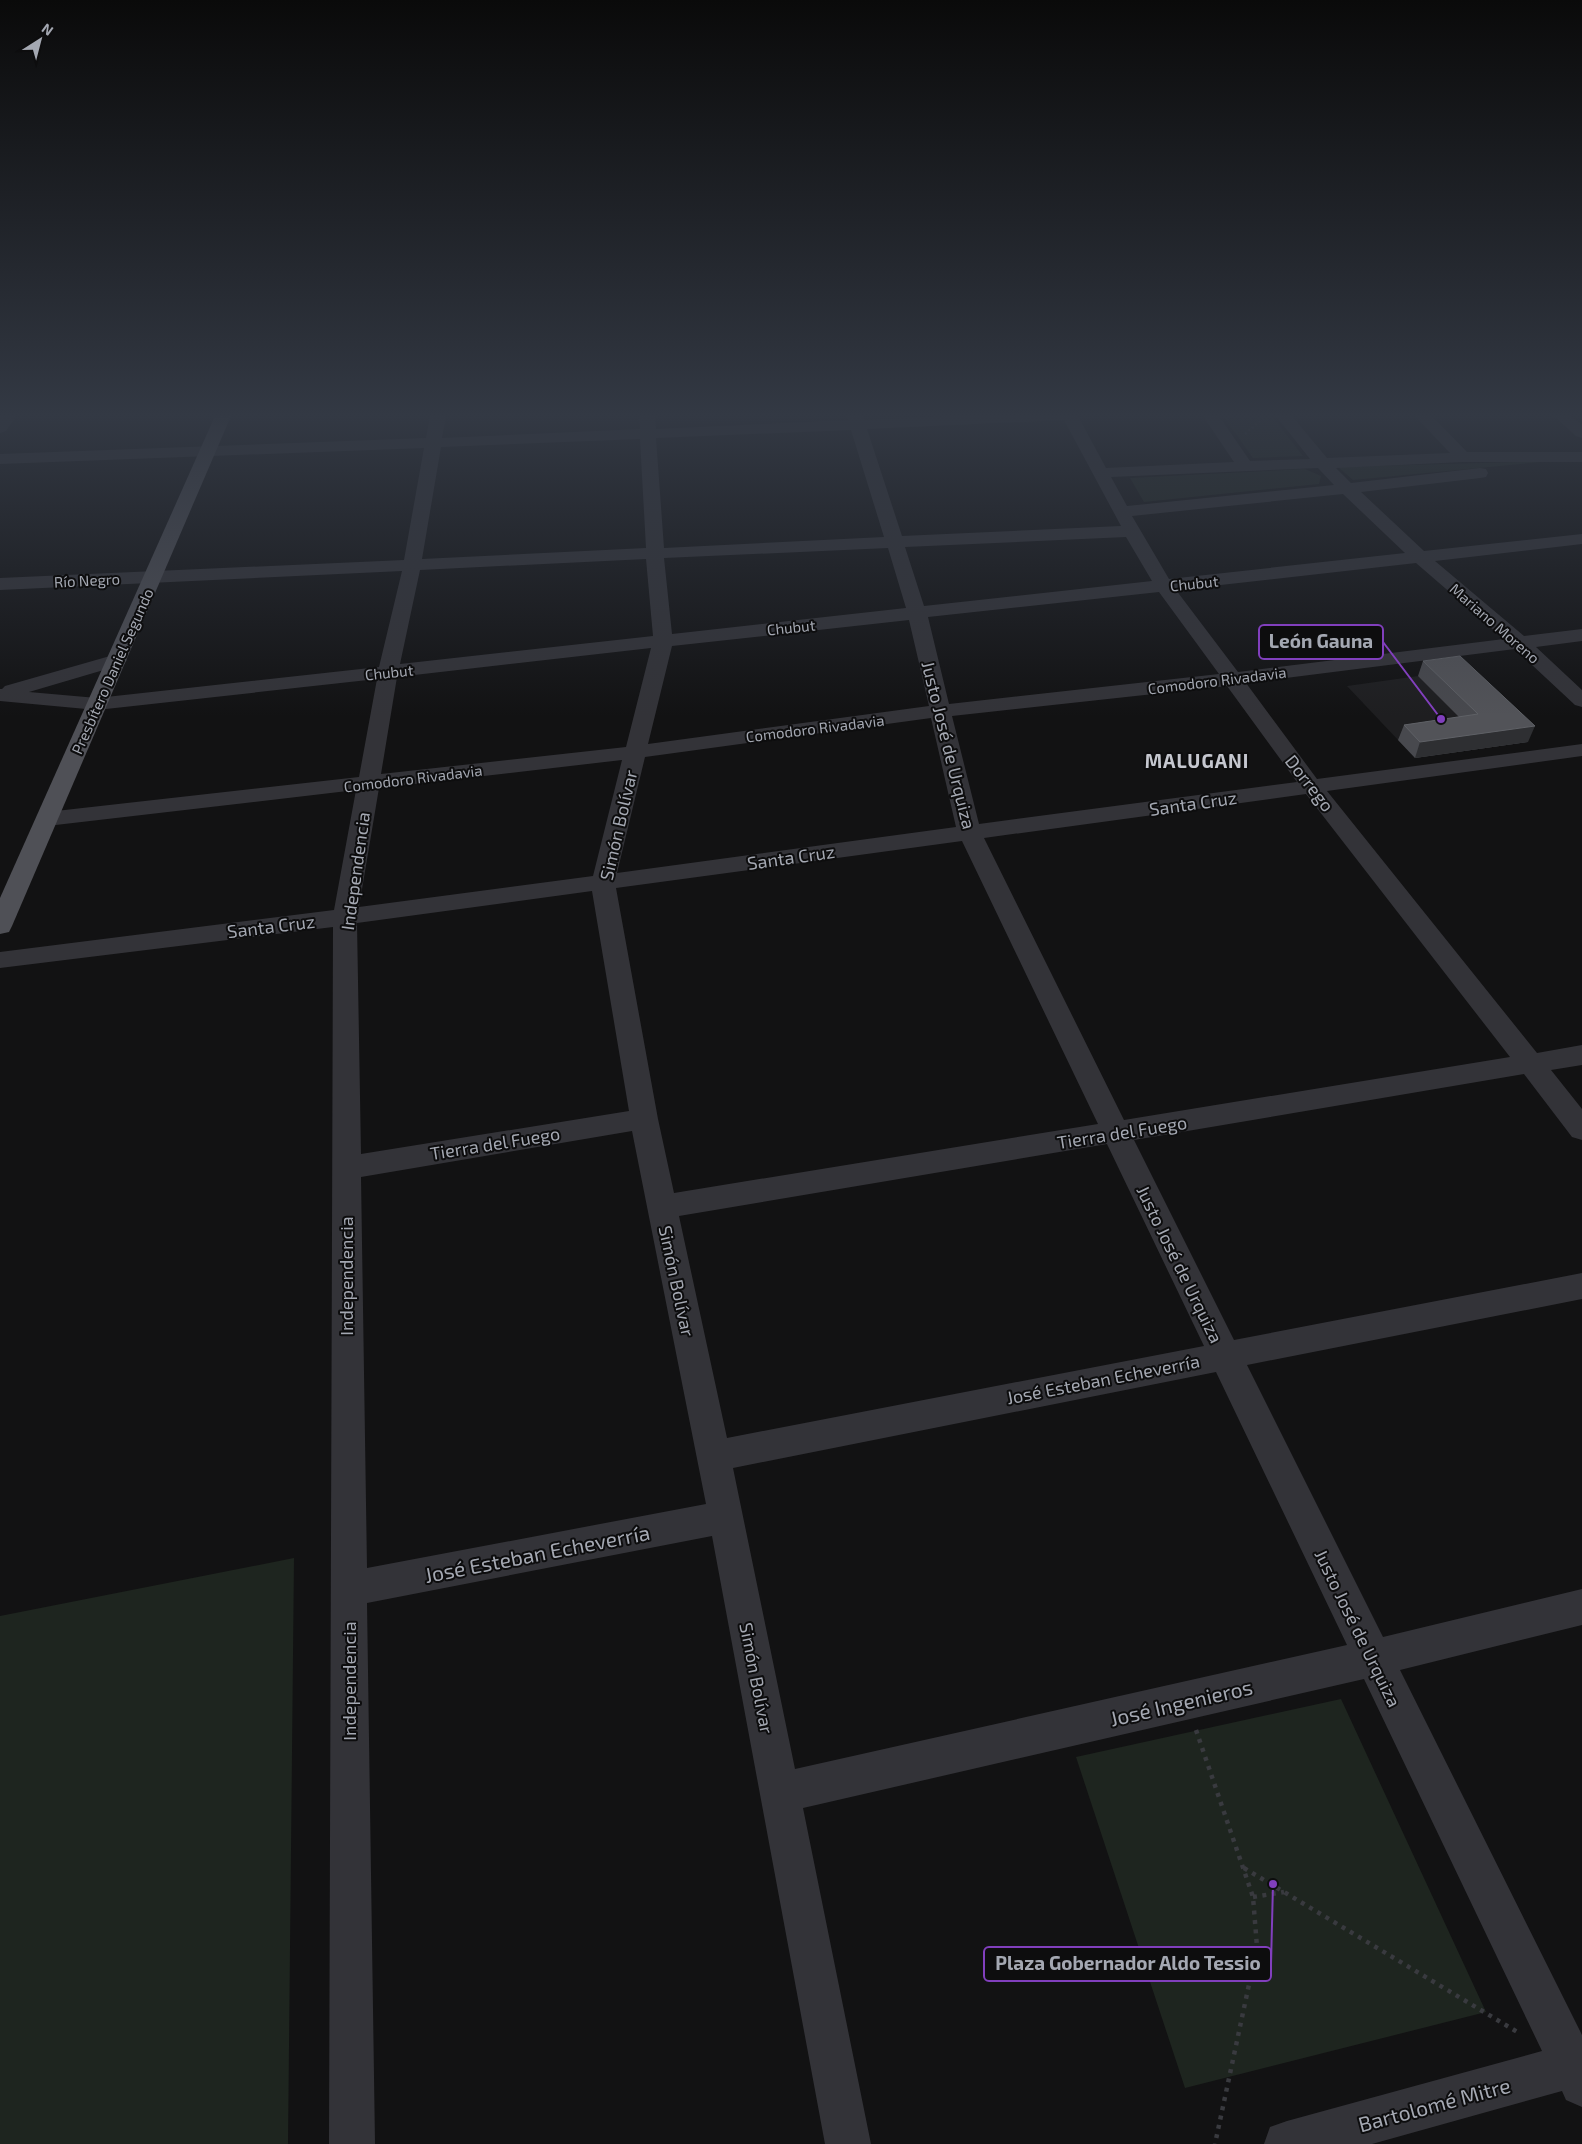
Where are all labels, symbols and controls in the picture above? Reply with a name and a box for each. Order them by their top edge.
north arrow [15,15,65,65]
text: N [39,19,57,39]
street label: Río Negro [53,569,121,591]
street label: Chubut [1169,571,1219,594]
street label: Mariano Moreno [1447,579,1543,667]
street label: Presbítero Daniel Segundo [67,585,157,757]
street label: Chubut [766,615,816,638]
callout: León Gauna [1259,625,1383,659]
text: León Gauna [1269,629,1373,652]
street label: Justo José de Urquiza [917,659,981,831]
street label: Chubut [364,660,414,683]
street label: Comodoro Rivadavia [1147,663,1287,697]
street label: Comodoro Rivadavia [745,711,885,745]
district label: MALUGANI [1145,749,1249,772]
street label: Dorrego [1281,750,1339,816]
street label: Comodoro Rivadavia [343,761,483,795]
street label: Simón Bolívar [595,768,641,882]
street label: Santa Cruz [1148,786,1238,820]
street label: Independencia [336,810,374,932]
street label: Santa Cruz [746,840,836,874]
street label: Santa Cruz [226,910,316,942]
street label: Tierra del Fuego [1055,1111,1189,1153]
street label: Tierra del Fuego [428,1122,562,1164]
street label: Justo José de Urquiza [1132,1182,1228,1346]
street label: Independencia [335,1216,357,1336]
street label: Simón Bolívar [655,1224,699,1338]
street label: José Esteban Echeverría [1005,1349,1201,1409]
street label: José Esteban Echeverría [422,1519,652,1587]
street label: Justo José de Urquiza [1310,1546,1406,1710]
street label: Independencia [338,1621,360,1741]
street label: Simón Bolívar [735,1621,779,1735]
street label: José Ingenieros [1107,1673,1255,1731]
callout: Plaza Gobernador Aldo Tessio [984,1947,1271,1981]
text: Plaza Gobernador Aldo Tessio [995,1951,1261,1974]
street label: Bartolomé Mitre [1355,2072,1513,2136]

